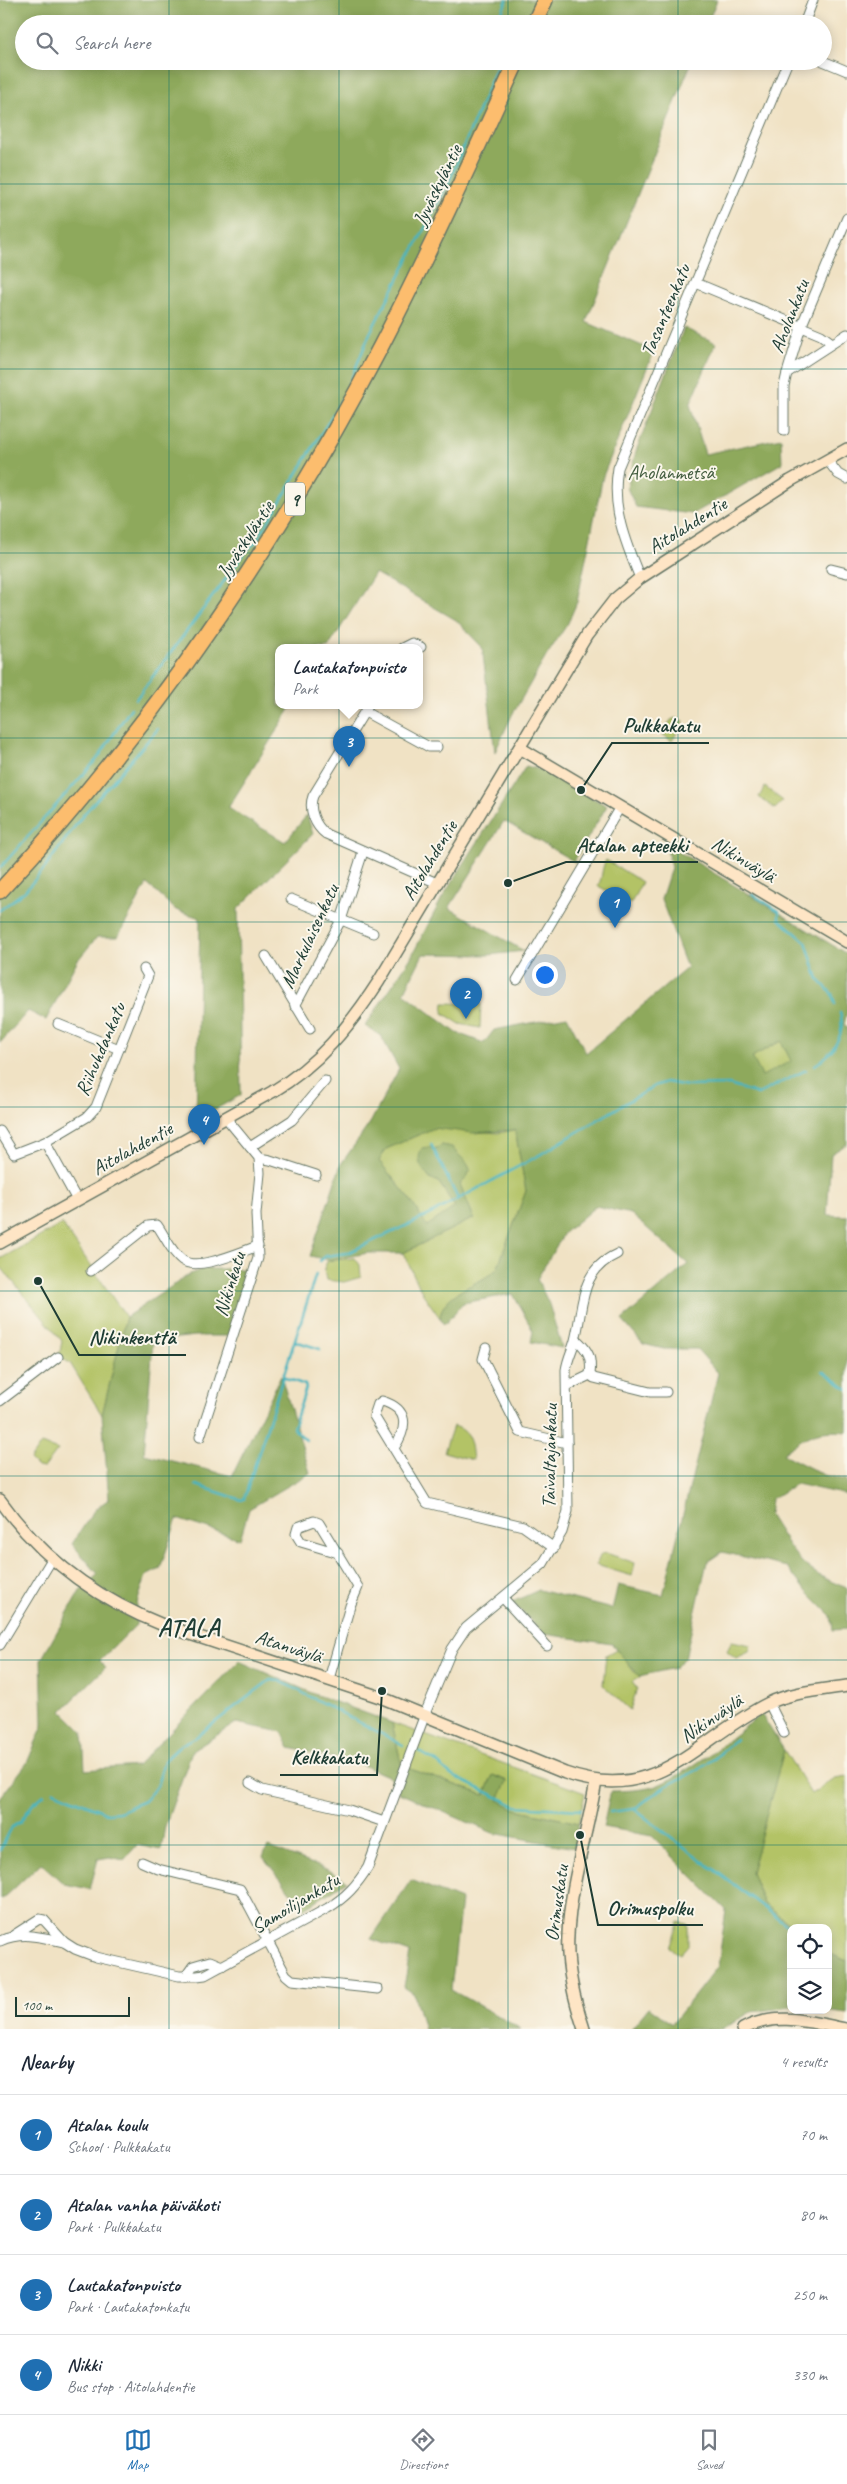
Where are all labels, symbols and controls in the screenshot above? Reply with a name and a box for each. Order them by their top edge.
search box [15,15,832,70]
icon: search [33,29,61,57]
text: Search here [73,31,150,55]
street label: Jyväskyläntie [407,139,468,231]
street label: Tasanteenkatu [635,259,697,360]
street label: Aholankatu [764,275,815,356]
park label: Aholanmetsä [628,460,716,485]
road number: 9 [285,482,305,516]
street label: Aitolahdentie [643,491,733,559]
street label: Jyväskyläntie [211,495,280,583]
popup [275,644,423,709]
text: Lautakatonpuisto [292,655,406,679]
text: Park [292,679,318,699]
callout: Pulkkakatu [612,707,709,743]
text: Pulkkakatu [623,712,702,738]
pin: 3 [333,726,365,767]
street label: Aitolahdentie [396,815,464,905]
callout: Atalan apteekki [566,826,698,862]
street label: Nikinväylä [707,831,781,889]
text: Atalan apteekki [576,832,691,858]
street label: Markulaisenkatu [274,879,345,992]
pin: 1 [599,887,631,928]
your location [532,962,558,988]
pin: 2 [450,978,482,1019]
street label: Riihuhdankatu [70,997,132,1100]
pin: 4 [188,1104,220,1145]
street label: Aitolahdentie [88,1115,178,1181]
street label: Nikinkatu [208,1248,252,1319]
callout: Nikinkenttä [79,1319,186,1355]
text: Nikinkenttä [89,1324,178,1350]
street label: Taivaltajankatu [536,1402,563,1508]
district label: ATALA [158,1612,222,1644]
street label: Atanväylä [252,1624,327,1669]
street label: Nikinväylä [675,1688,749,1748]
callout: Kelkkakatu [280,1739,377,1775]
text: Kelkkakatu [291,1744,369,1770]
street label: Orimuskatu [539,1862,574,1943]
street label: Samoilijankatu [247,1867,345,1939]
callout: Orimuspolku [598,1889,703,1925]
text: Orimuspolku [607,1895,695,1921]
map controls [787,1924,832,2014]
button: locate [787,1924,832,1969]
button: layers [787,1969,832,2014]
scale bar [15,1994,130,2017]
text: 100 m [22,1997,52,2014]
text: Nearby [20,2049,73,2075]
text: 4 results [780,2052,827,2072]
text: Atalan koulu [67,2113,147,2137]
text: 1 [32,2125,40,2145]
text: 70 m [800,2125,827,2145]
text: School · Pulkkakatu [67,2137,170,2157]
text: Atalan vanha päiväkoti [67,2193,219,2217]
text: 2 [32,2205,40,2225]
text: 80 m [800,2205,827,2225]
text: Park · Pulkkakatu [67,2217,161,2237]
text: Lautakatonpuisto [67,2273,180,2297]
text: 3 [32,2285,40,2305]
text: 250 m [793,2285,827,2305]
text: Park · Lautakatonkatu [67,2297,189,2317]
text: Nikki [67,2353,101,2377]
text: 4 [32,2365,40,2385]
text: 330 m [793,2365,827,2385]
text: Bus stop · Aitolahdentie [67,2377,194,2397]
tab: Map [124,2426,152,2473]
tab: Directions [399,2426,448,2473]
tab: Saved [695,2426,723,2473]

